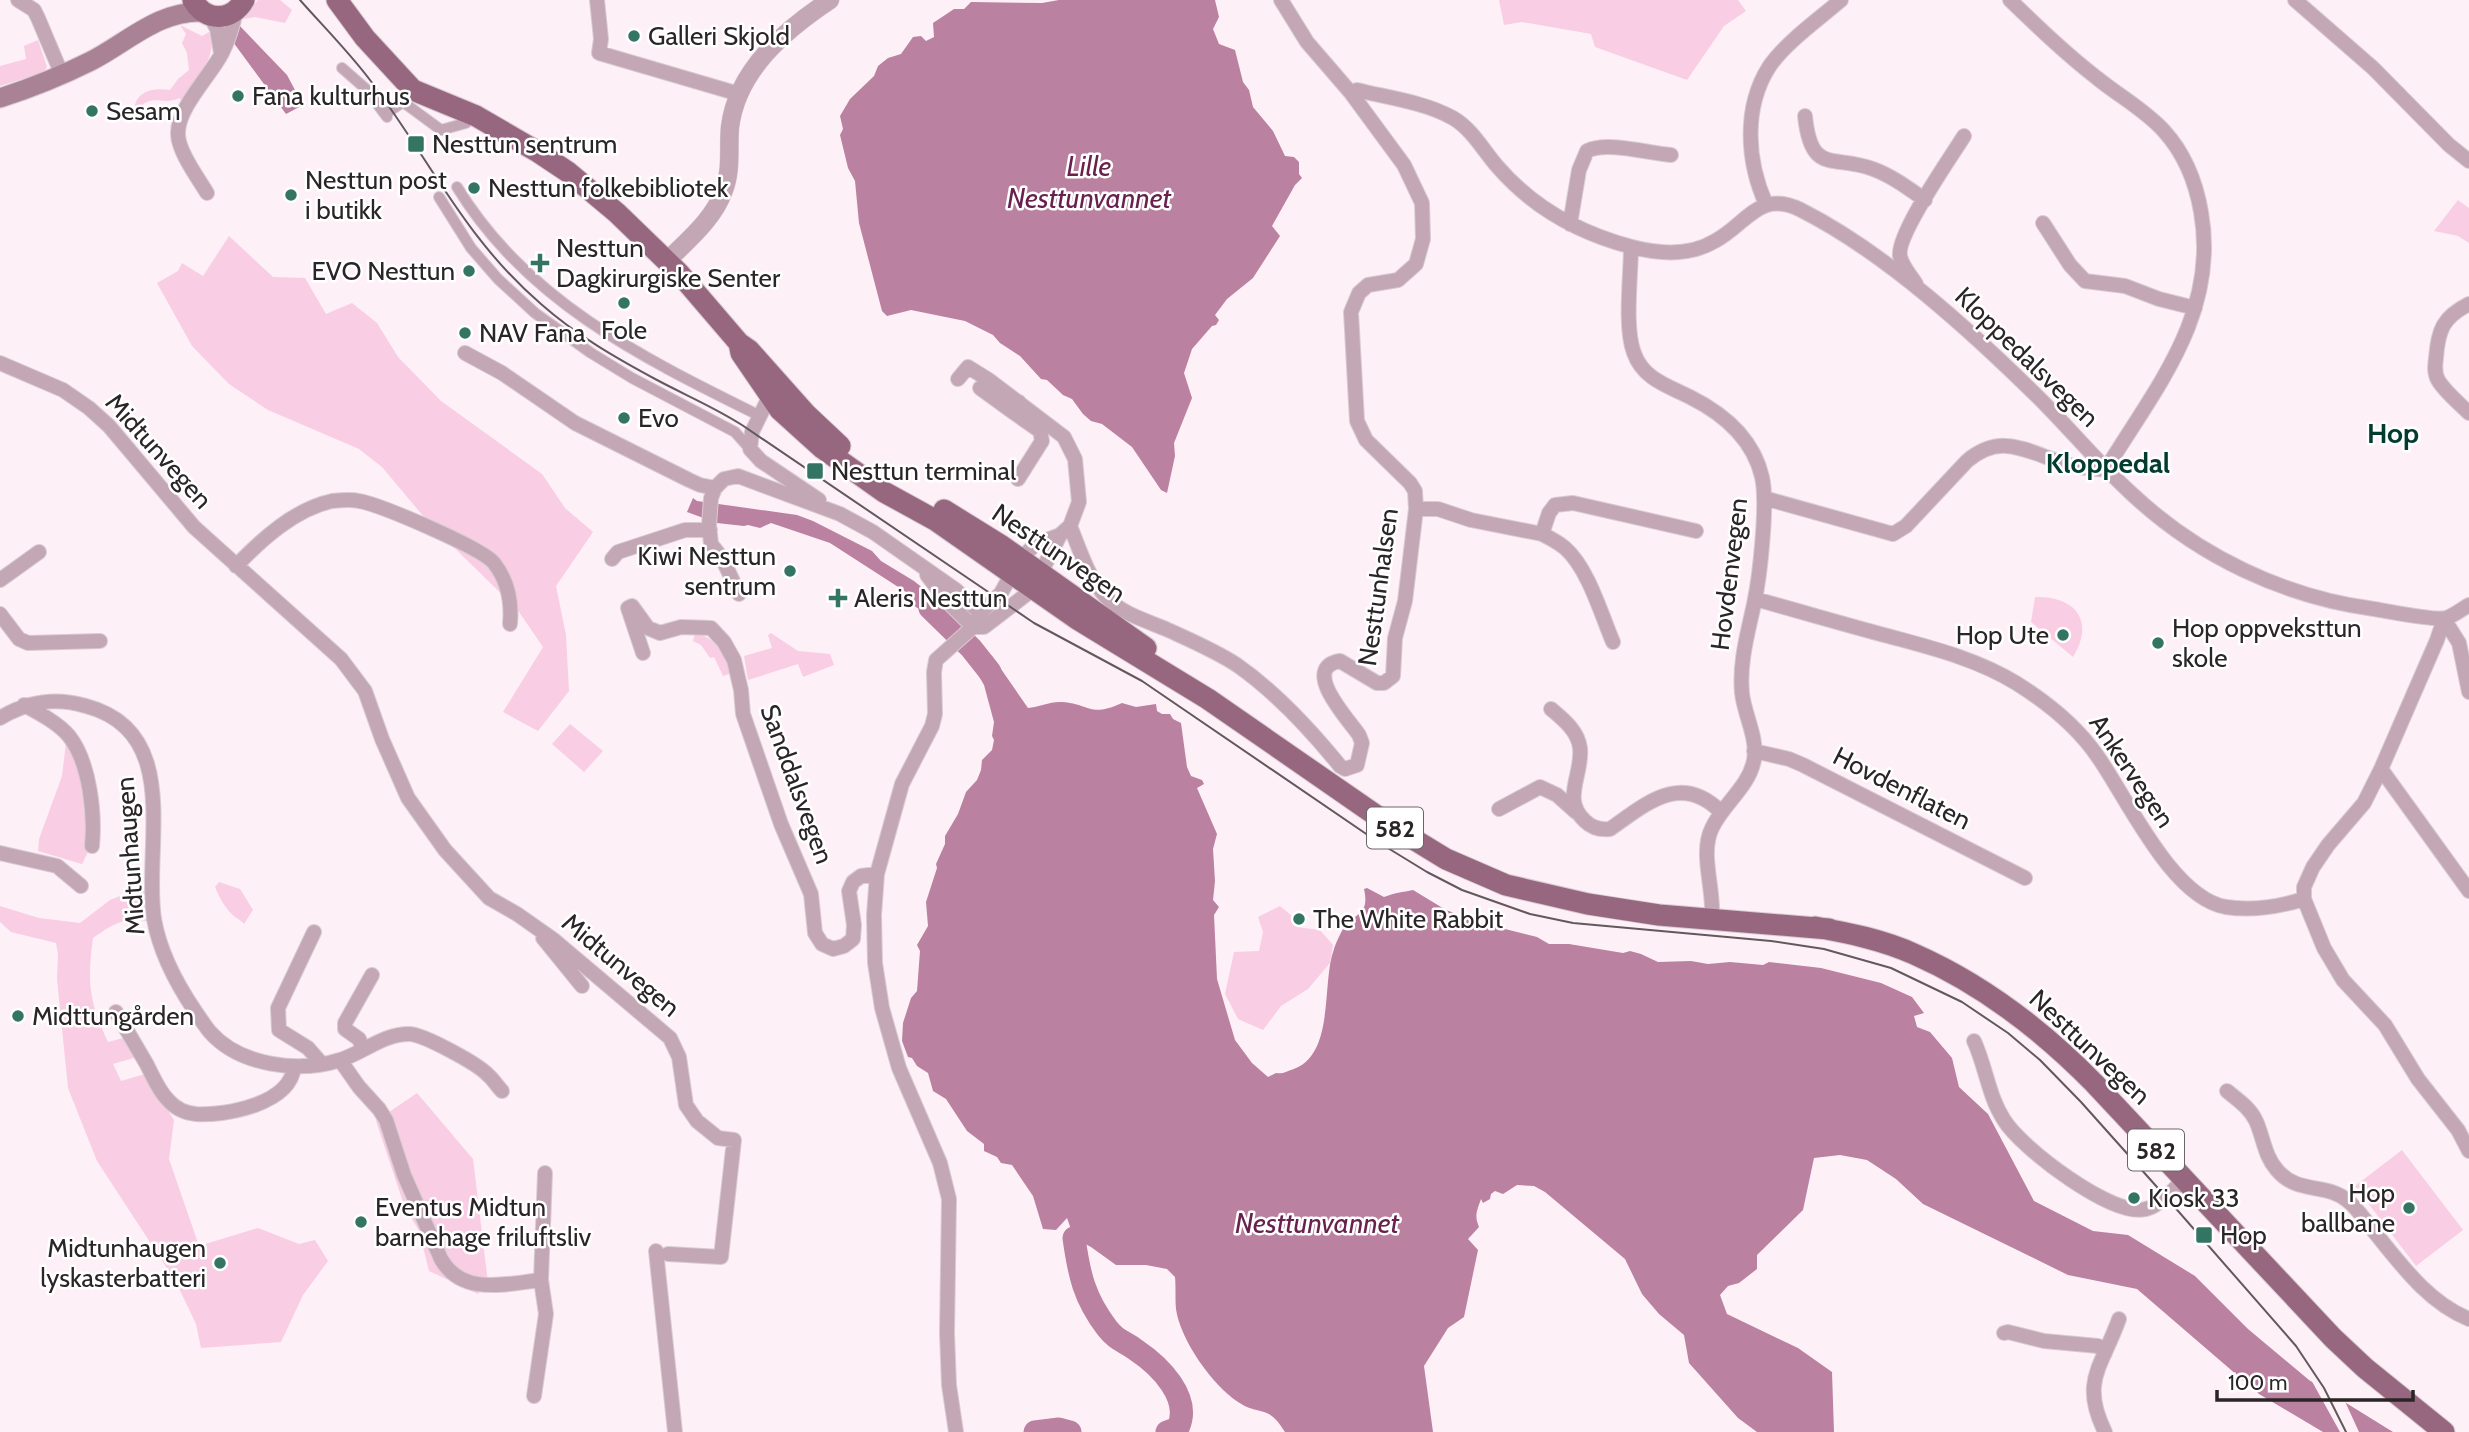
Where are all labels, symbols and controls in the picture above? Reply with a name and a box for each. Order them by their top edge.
place label: Galleri Skjold [648,20,790,52]
marker: Galleri Skjold [626,28,642,44]
place label: Fana kulturhus [252,80,410,112]
marker: Fana kulturhus [230,88,246,104]
place label: Sesam [106,95,181,127]
marker: Sesam [84,103,100,119]
place label: Nesttun sentrum [432,128,617,160]
marker: Nesttun sentrum [406,134,426,154]
water label: Lille Nesttunvannet [1007,149,1172,215]
place label: Nesttun post i butikk [305,164,447,226]
place label: Nesttun folkebibliotek [488,172,729,204]
marker: Nesttun folkebibliotek [466,180,482,196]
marker: Nesttun post i butikk [283,187,299,203]
place label: Nesttun Dagkirurgiske Senter [556,232,781,294]
marker: Nesttun Dagkirurgiske Senter [530,253,550,273]
place label: EVO Nesttun [311,255,455,287]
marker: EVO Nesttun [461,263,477,279]
street label: Kloppedalsvegen [1948,280,2106,434]
marker: Fole [616,295,632,311]
place label: Fole [601,314,647,346]
place label: NAV Fana [479,317,586,349]
marker: NAV Fana [457,325,473,341]
street label: Midtunvegen [99,387,219,515]
place label: Evo [638,402,679,434]
marker: Evo [616,410,632,426]
district label: Hop [2367,416,2419,450]
district label: Kloppedal [2046,446,2170,480]
place label: Nesttun terminal [831,455,1016,487]
marker: Nesttun terminal [805,461,825,481]
street label: Hovdenvegen [1704,496,1754,652]
street label: Nesttunvegen [986,497,1132,609]
street label: Nesttunhalsen [1351,506,1405,668]
place label: Kiwi Nesttun sentrum [637,540,776,602]
marker: Kiwi Nesttun sentrum [782,563,798,579]
place label: Aleris Nesttun [854,582,1007,614]
marker: Aleris Nesttun [828,588,848,608]
place label: Hop oppveksttun skole [2172,612,2362,674]
place label: Hop Ute [1956,619,2049,651]
marker: Hop Ute [2055,627,2071,643]
marker: Hop oppveksttun skole [2150,635,2166,651]
street label: Sanddalsvegen [753,700,841,868]
street label: Ankervegen [2082,708,2182,834]
street label: Hovdenflaten [1828,740,1976,836]
street label: Midtunhaugen [109,776,151,936]
road number: 582 [1367,808,1423,848]
place label: The White Rabbit [1313,903,1503,935]
street label: Midtunvegen [556,906,686,1024]
marker: The White Rabbit [1291,911,1307,927]
street label: Nesttunvegen [2023,983,2157,1111]
place label: Midttungården [32,1000,194,1032]
marker: Midttungården [10,1008,26,1024]
road number: 582 [2128,1130,2184,1170]
place label: Hop ballbane [2301,1177,2395,1239]
place label: Kiosk 33 [2148,1182,2240,1214]
marker: Kiosk 33 [2126,1190,2142,1206]
place label: Eventus Midtun barnehage friluftsliv [375,1191,592,1253]
marker: Hop ballbane [2401,1200,2417,1216]
water label: Nesttunvannet [1235,1206,1400,1240]
marker: Eventus Midtun barnehage friluftsliv [353,1214,369,1230]
place label: Hop [2220,1219,2267,1251]
marker: Hop [2194,1225,2214,1245]
place label: Midtunhaugen lyskasterbatteri [40,1232,206,1294]
marker: Midtunhaugen lyskasterbatteri [212,1255,228,1271]
scale bar [2217,1358,2413,1402]
text: 100 m [2228,1370,2287,1395]

